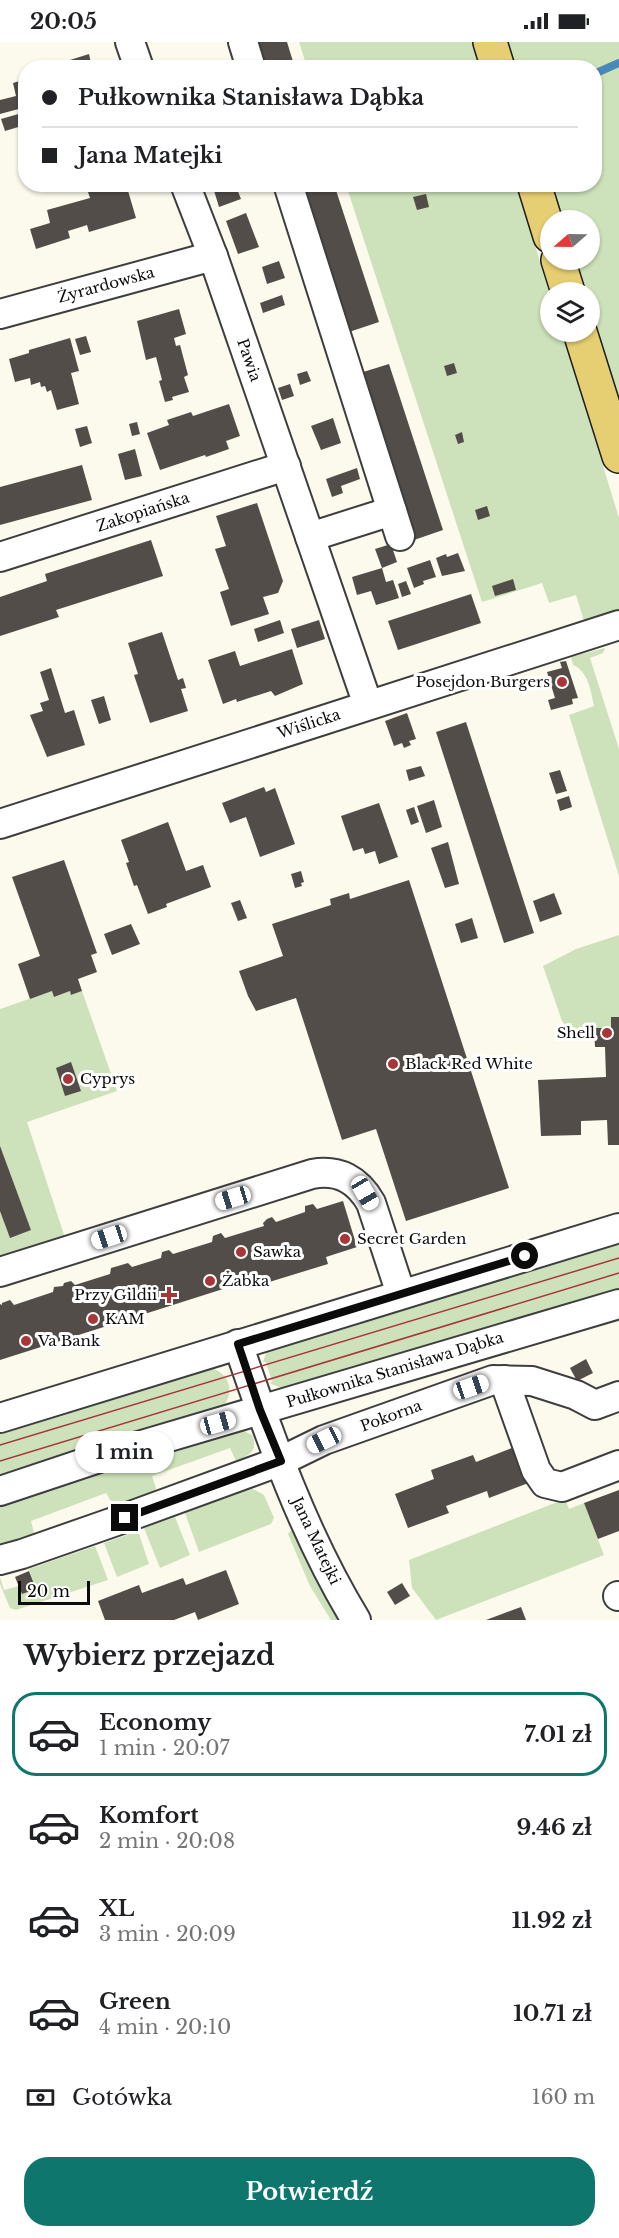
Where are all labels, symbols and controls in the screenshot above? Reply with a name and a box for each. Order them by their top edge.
text: 20:05 [30,8,97,35]
text: Pułkownika Stanisława Dąbka [78,84,424,111]
text: Jana Matejki [78,142,222,169]
north arrow [540,210,600,270]
map controls [540,210,600,342]
street label: Żyrardowska [55,262,157,307]
button: layers [540,282,600,342]
street label: Pawia [233,336,266,385]
street label: Zakopiańska [94,487,192,535]
place label: Posejdon Burgers [416,672,550,691]
marker: Posejdon Burgers [555,675,569,689]
street label: Wiślicka [274,704,343,743]
place label: Shell [557,1023,595,1042]
marker: Shell [600,1026,614,1040]
place label: Black Red White [405,1054,533,1073]
marker: Black Red White [386,1057,400,1071]
place label: Cyprys [80,1069,135,1088]
marker: Cyprys [61,1072,75,1086]
car [348,1173,382,1213]
car [213,1184,253,1212]
car [89,1223,129,1251]
place label: Secret Garden [357,1229,466,1248]
marker: Secret Garden [338,1232,352,1246]
place label: Sawka [253,1242,302,1261]
route start [511,1242,538,1269]
marker: Sawka [234,1245,248,1259]
place label: Żabka [222,1271,270,1290]
marker: Żabka [203,1274,217,1288]
place label: Przy Gildii [74,1285,157,1304]
marker: Przy Gildii [162,1288,176,1302]
place label: KAM [105,1309,145,1328]
marker: KAM [86,1312,100,1326]
street label: Pułkownika Stanisława Dąbka [284,1327,506,1412]
place label: Va Bank [37,1331,101,1350]
marker: Va Bank [19,1334,33,1348]
car [451,1373,491,1401]
street label: Pokorna [358,1395,425,1435]
car [198,1409,238,1437]
car [304,1424,344,1456]
callout: 1 min [76,1431,174,1473]
text: 1 min [96,1440,153,1464]
street label: Jana Matejki [287,1492,345,1588]
route end [111,1504,138,1531]
scale bar [18,1578,90,1606]
text: 20 m [27,1581,70,1601]
text: Wybierz przejazd [24,1639,275,1672]
icon: car [27,1707,81,1761]
text: Economy [99,1709,211,1736]
text: 7.01 zł [524,1721,592,1748]
text: 1 min · 20:07 [99,1736,230,1760]
icon: car [27,1800,81,1854]
text: Komfort [99,1802,199,1829]
text: 9.46 zł [516,1814,592,1841]
text: 2 min · 20:08 [99,1829,235,1853]
icon: car [27,1893,81,1947]
text: XL [99,1895,134,1922]
text: 11.92 zł [512,1907,592,1934]
text: 3 min · 20:09 [99,1922,236,1946]
icon: car [27,1986,81,2040]
text: Green [99,1988,171,2015]
text: 10.71 zł [513,2000,592,2027]
text: 4 min · 20:10 [99,2015,231,2039]
icon: cash [24,2081,57,2114]
text: Gotówka [72,2084,172,2111]
text: 160 m [532,2085,595,2109]
button: Potwierdź [24,2157,595,2226]

